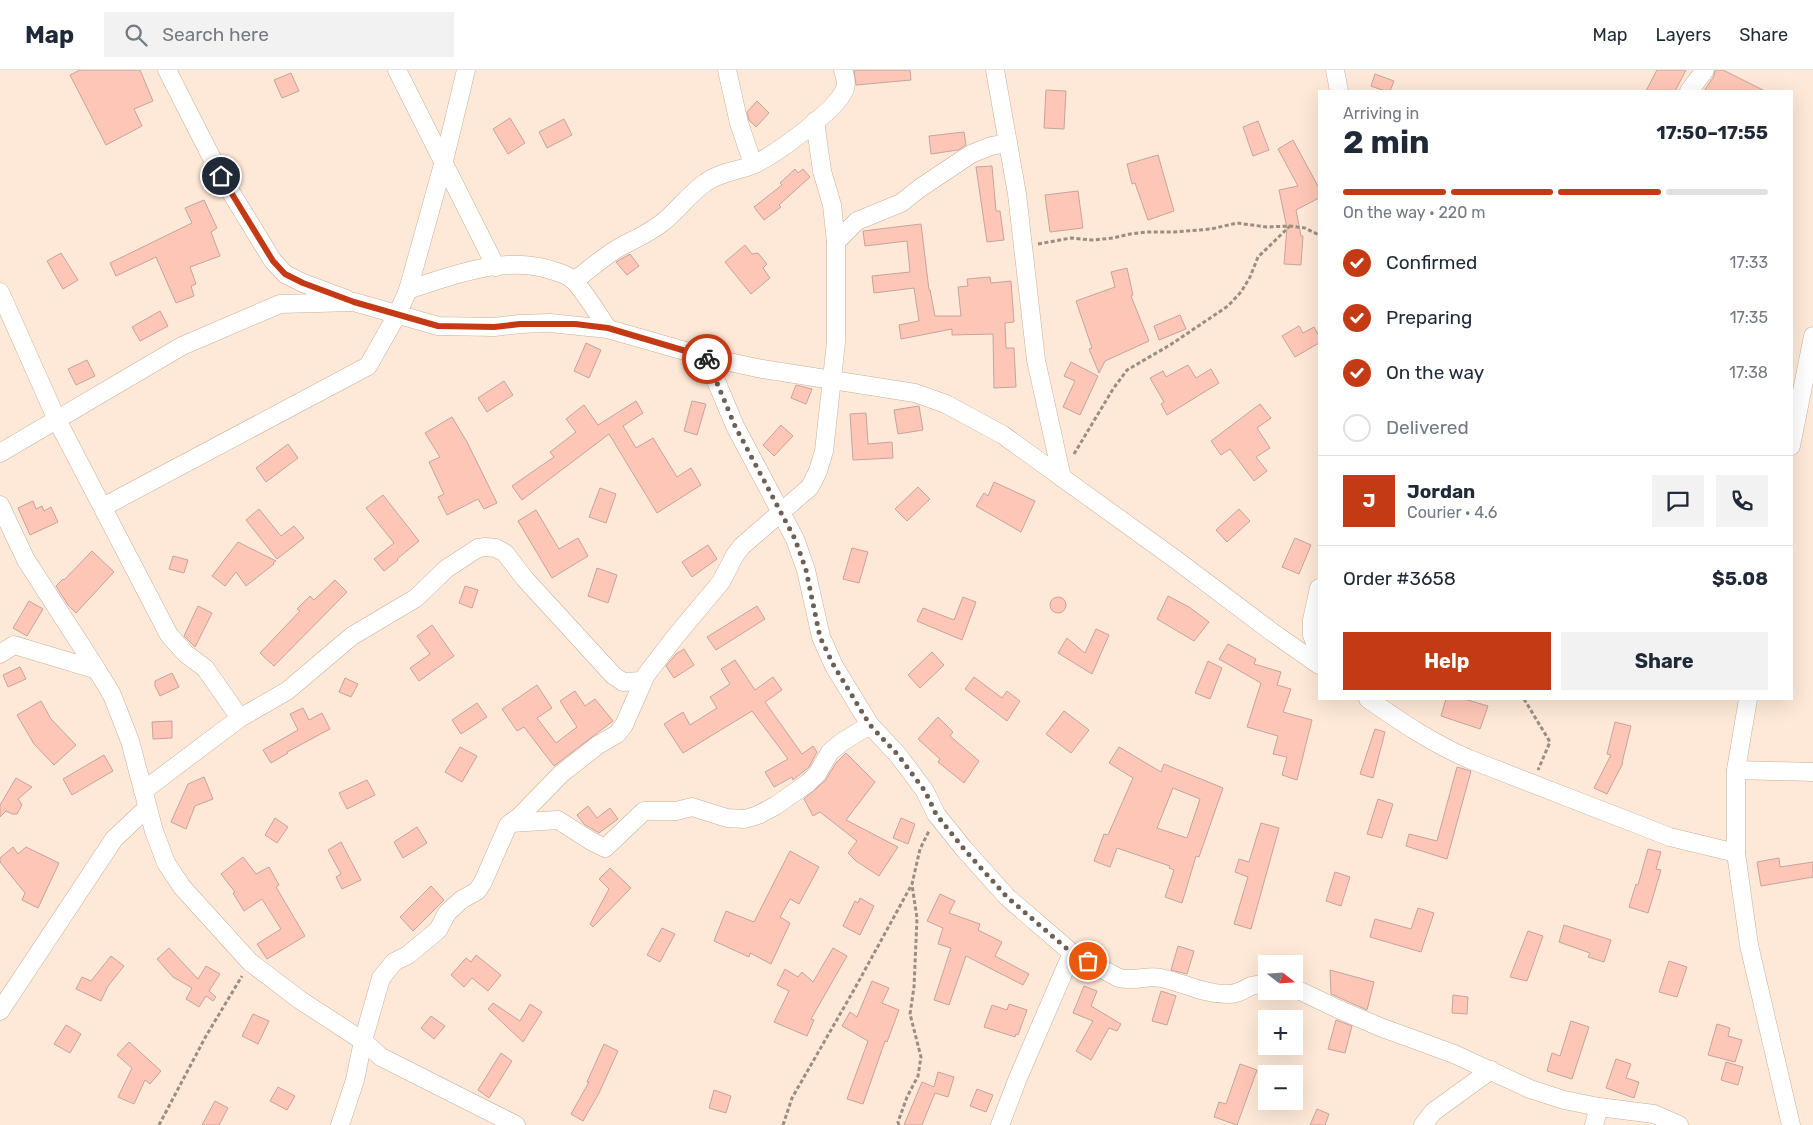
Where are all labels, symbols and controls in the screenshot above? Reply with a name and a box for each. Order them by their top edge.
search box [104,12,454,57]
text: Map [25,21,74,49]
icon: search [122,21,150,49]
text: Search here [162,23,269,46]
text: Map [1593,24,1628,46]
text: Layers [1656,24,1711,46]
text: Share [1739,24,1788,46]
text: Arriving in [1343,104,1419,123]
text: 17:50–17:55 [1656,121,1768,144]
text: 2 min [1343,123,1430,161]
pin [200,155,242,197]
icon: home [207,162,235,190]
text: On the way · 220 m [1343,203,1485,222]
icon: check [1343,249,1371,277]
text: Confirmed [1386,251,1477,274]
text: 17:33 [1730,253,1768,272]
icon: check [1343,304,1371,332]
text: Preparing [1386,306,1472,329]
text: 17:35 [1730,308,1768,327]
courier [682,334,732,384]
icon: bike [693,345,721,373]
icon: check [1343,359,1371,387]
text: On the way [1386,361,1484,384]
text: 17:38 [1729,363,1768,382]
text: Delivered [1386,416,1469,439]
button: chat [1652,475,1704,527]
button: phone [1716,475,1768,527]
text: Jordan [1407,480,1475,503]
text: J [1363,489,1375,512]
text: Courier · 4.6 [1407,503,1497,522]
text: Order #3658 [1343,567,1456,590]
text: $5.08 [1712,567,1768,590]
button: Help [1343,632,1551,690]
button: Share [1561,632,1768,690]
pin [1067,940,1109,982]
icon: bag [1074,947,1102,975]
north arrow [1258,955,1302,1000]
map controls [1258,955,1303,1110]
button: + [1258,1010,1303,1055]
button: − [1258,1065,1303,1110]

